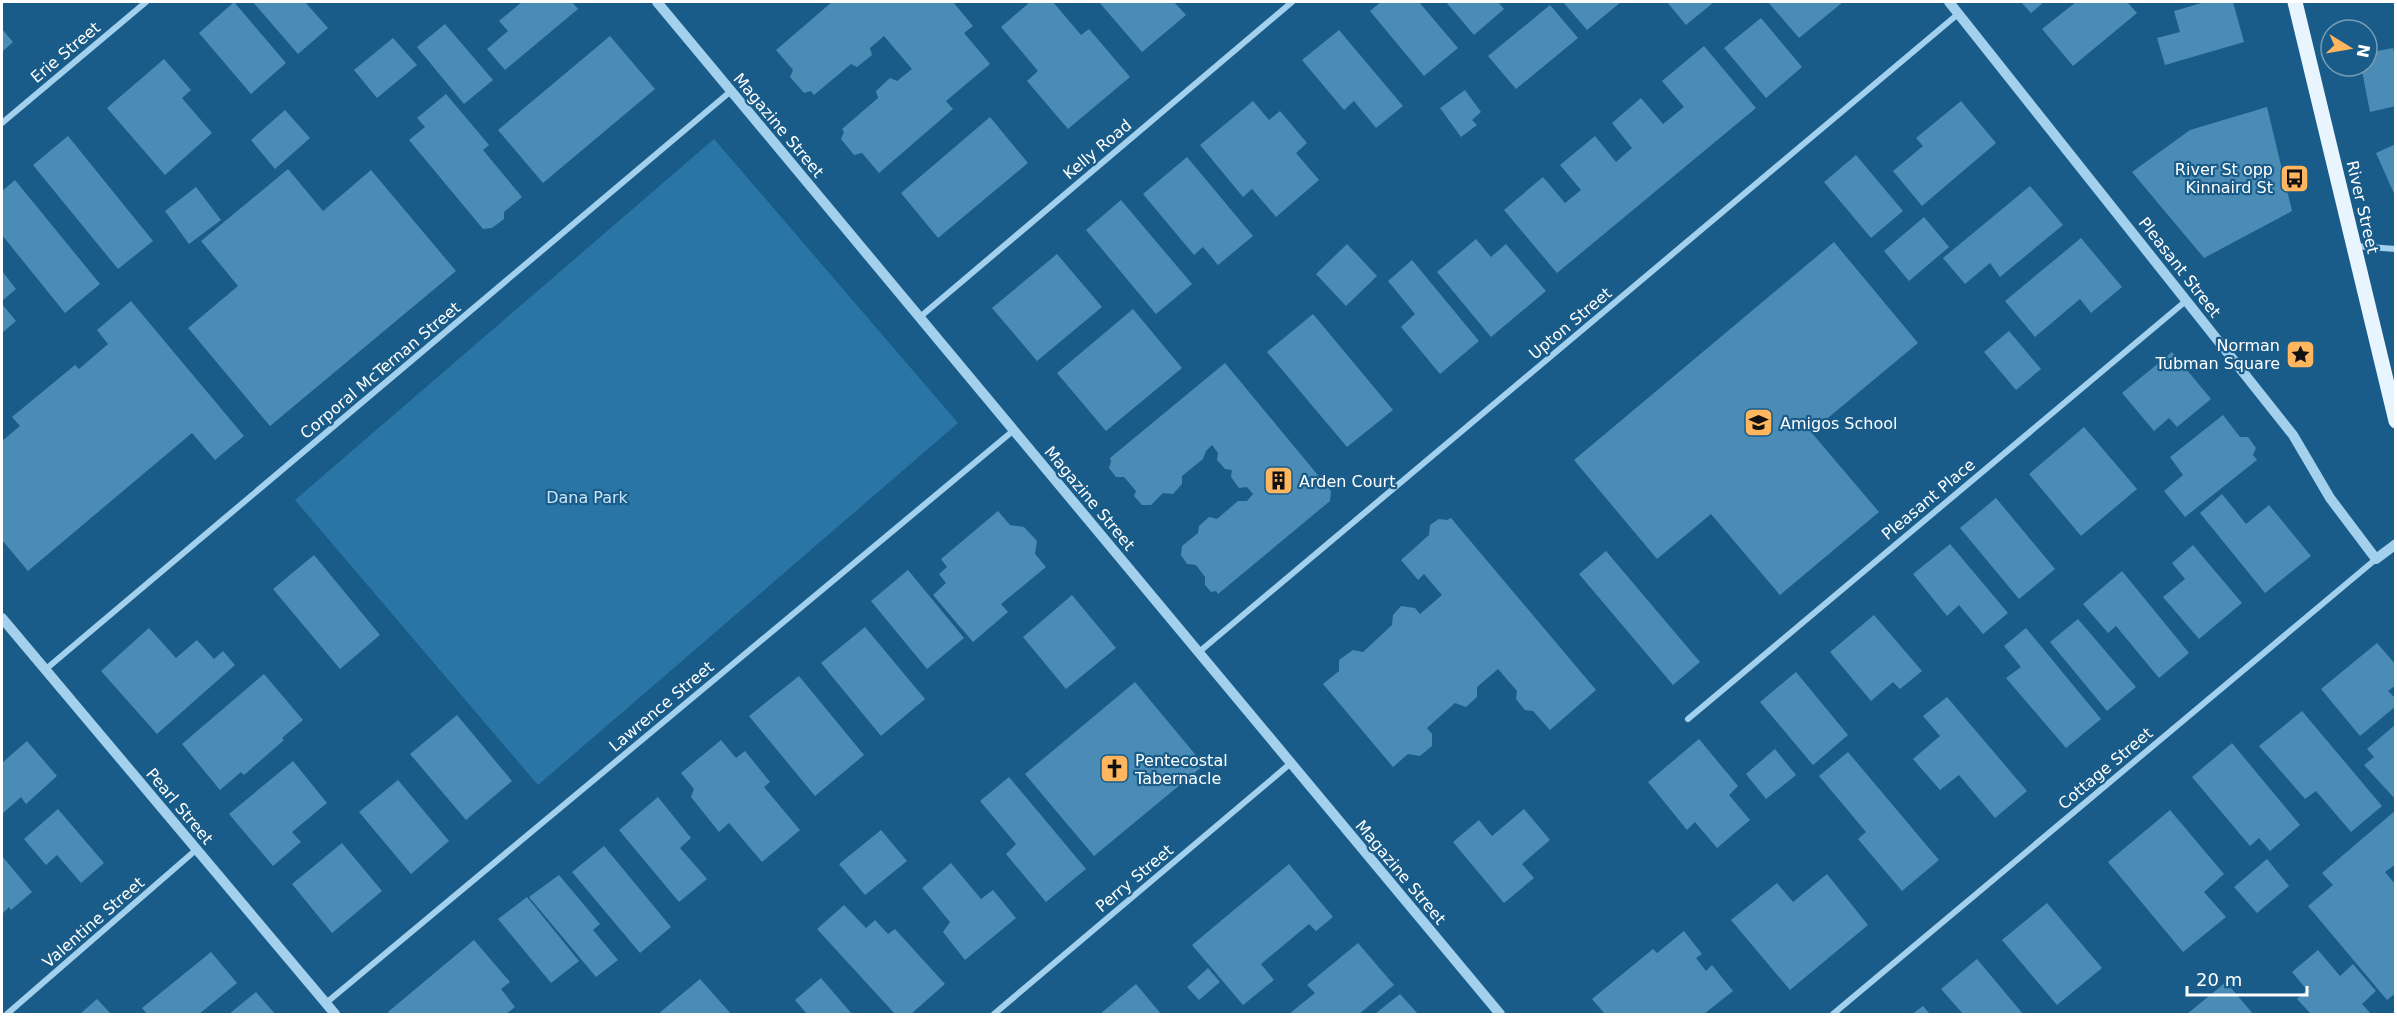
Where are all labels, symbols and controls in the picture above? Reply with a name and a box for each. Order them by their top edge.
street label: Erie Street [27,18,104,87]
north arrow [2319,18,2379,78]
text: N [2353,42,2374,59]
street label: Magazine Street [730,69,828,181]
street label: Kelly Road [1059,115,1135,183]
street label: River Street [2343,159,2382,256]
place label: River St opp Kinnaird St [2175,160,2273,197]
bus stop icon: River St opp Kinnaird St [2278,162,2310,194]
street label: Pleasant Street [2135,213,2225,321]
street label: Upton Street [1525,283,1615,363]
street label: Corporal McTernan Street [296,298,464,443]
place label: Norman Tubman Square [2154,336,2280,373]
place icon: Norman Tubman Square [2285,338,2317,370]
school or university icon: Amigos School [1743,407,1775,439]
place label: Amigos School [1780,414,1897,433]
street label: Magazine Street [1041,442,1139,554]
street label: Pleasant Place [1878,455,1979,544]
building icon: Arden Court [1262,465,1294,497]
place label: Arden Court [1299,472,1395,491]
park label: Dana Park [546,488,629,507]
street label: Lawrence Street [605,657,717,756]
street label: Cottage Street [2054,723,2156,813]
place label: Pentecostal Tabernacle [1134,751,1228,788]
church icon: Pentecostal Tabernacle [1098,753,1130,785]
street label: Pearl Street [142,764,217,848]
street label: Magazine Street [1352,816,1450,928]
street label: Perry Street [1092,841,1177,916]
street label: Valentine Street [39,873,148,972]
scale bar [2187,959,2307,997]
text: 20 m [2196,969,2242,990]

